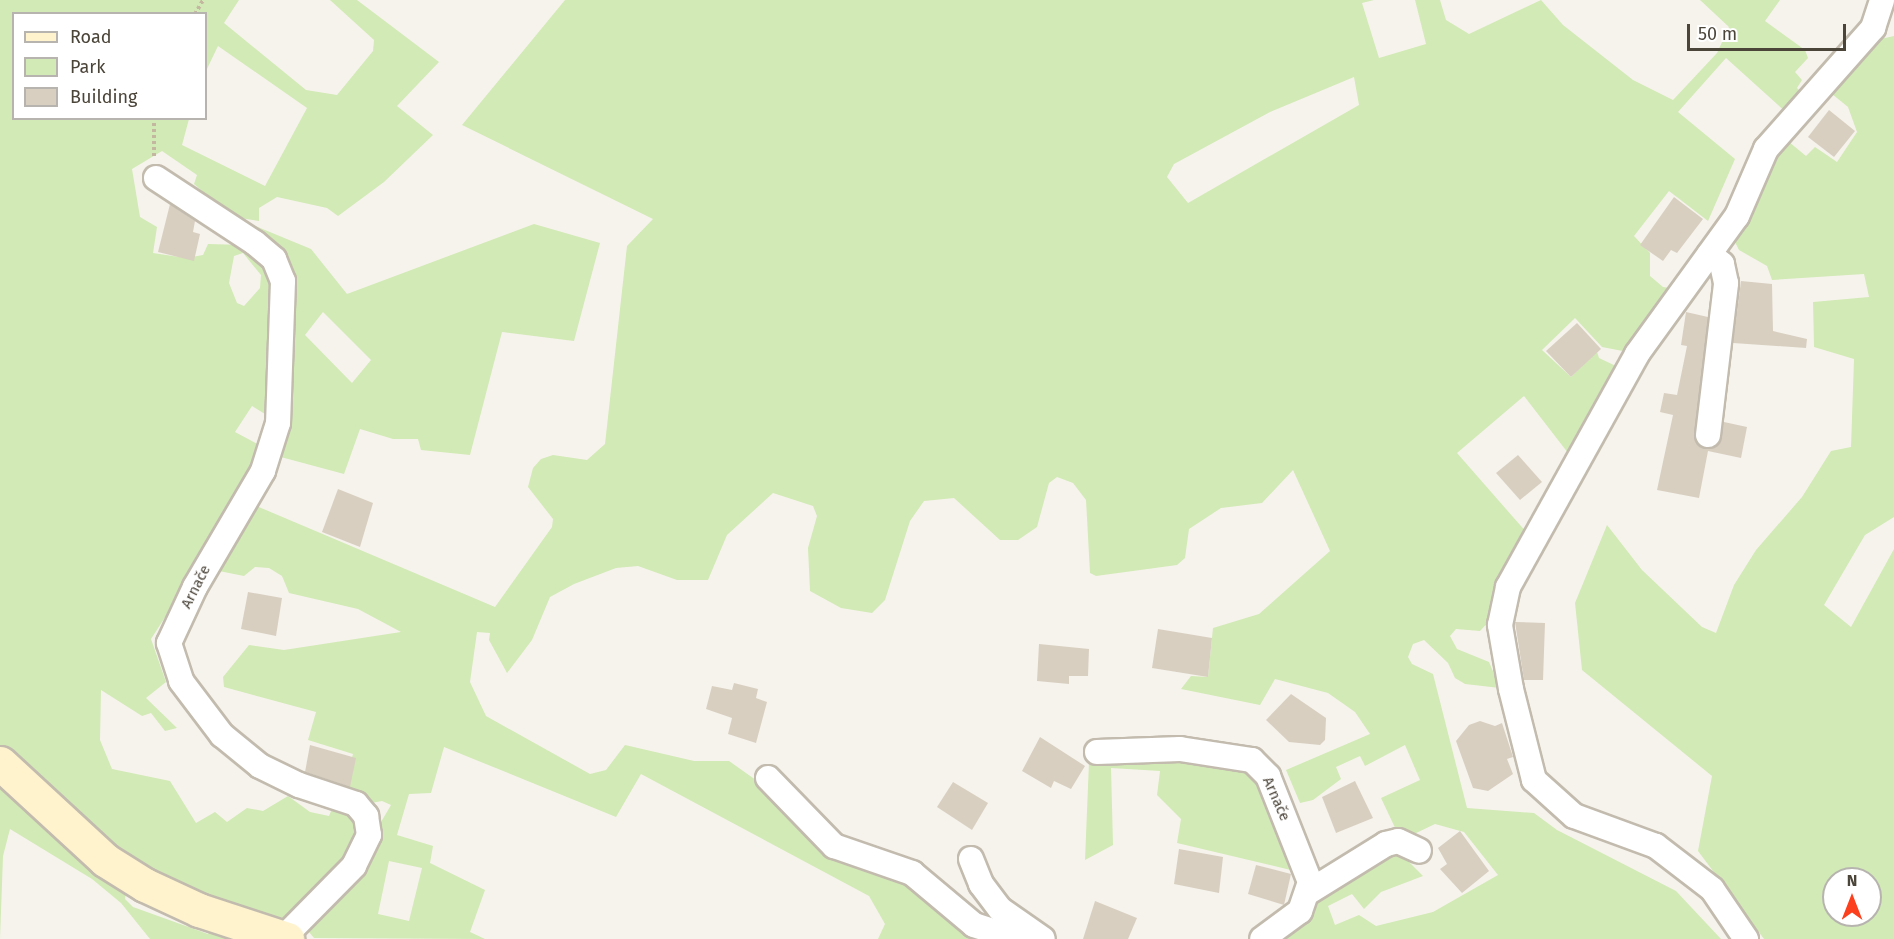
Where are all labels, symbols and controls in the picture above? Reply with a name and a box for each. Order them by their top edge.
legend [12,12,207,120]
scale bar [1690,12,1849,50]
text: 50 m [1698,23,1737,45]
text: Road [70,26,112,48]
text: Park [70,56,105,78]
text: Building [70,86,137,108]
street label: Arnače [177,562,215,612]
street label: Arnače [1258,774,1294,824]
north arrow [1822,867,1882,927]
text: N [1847,871,1857,890]

